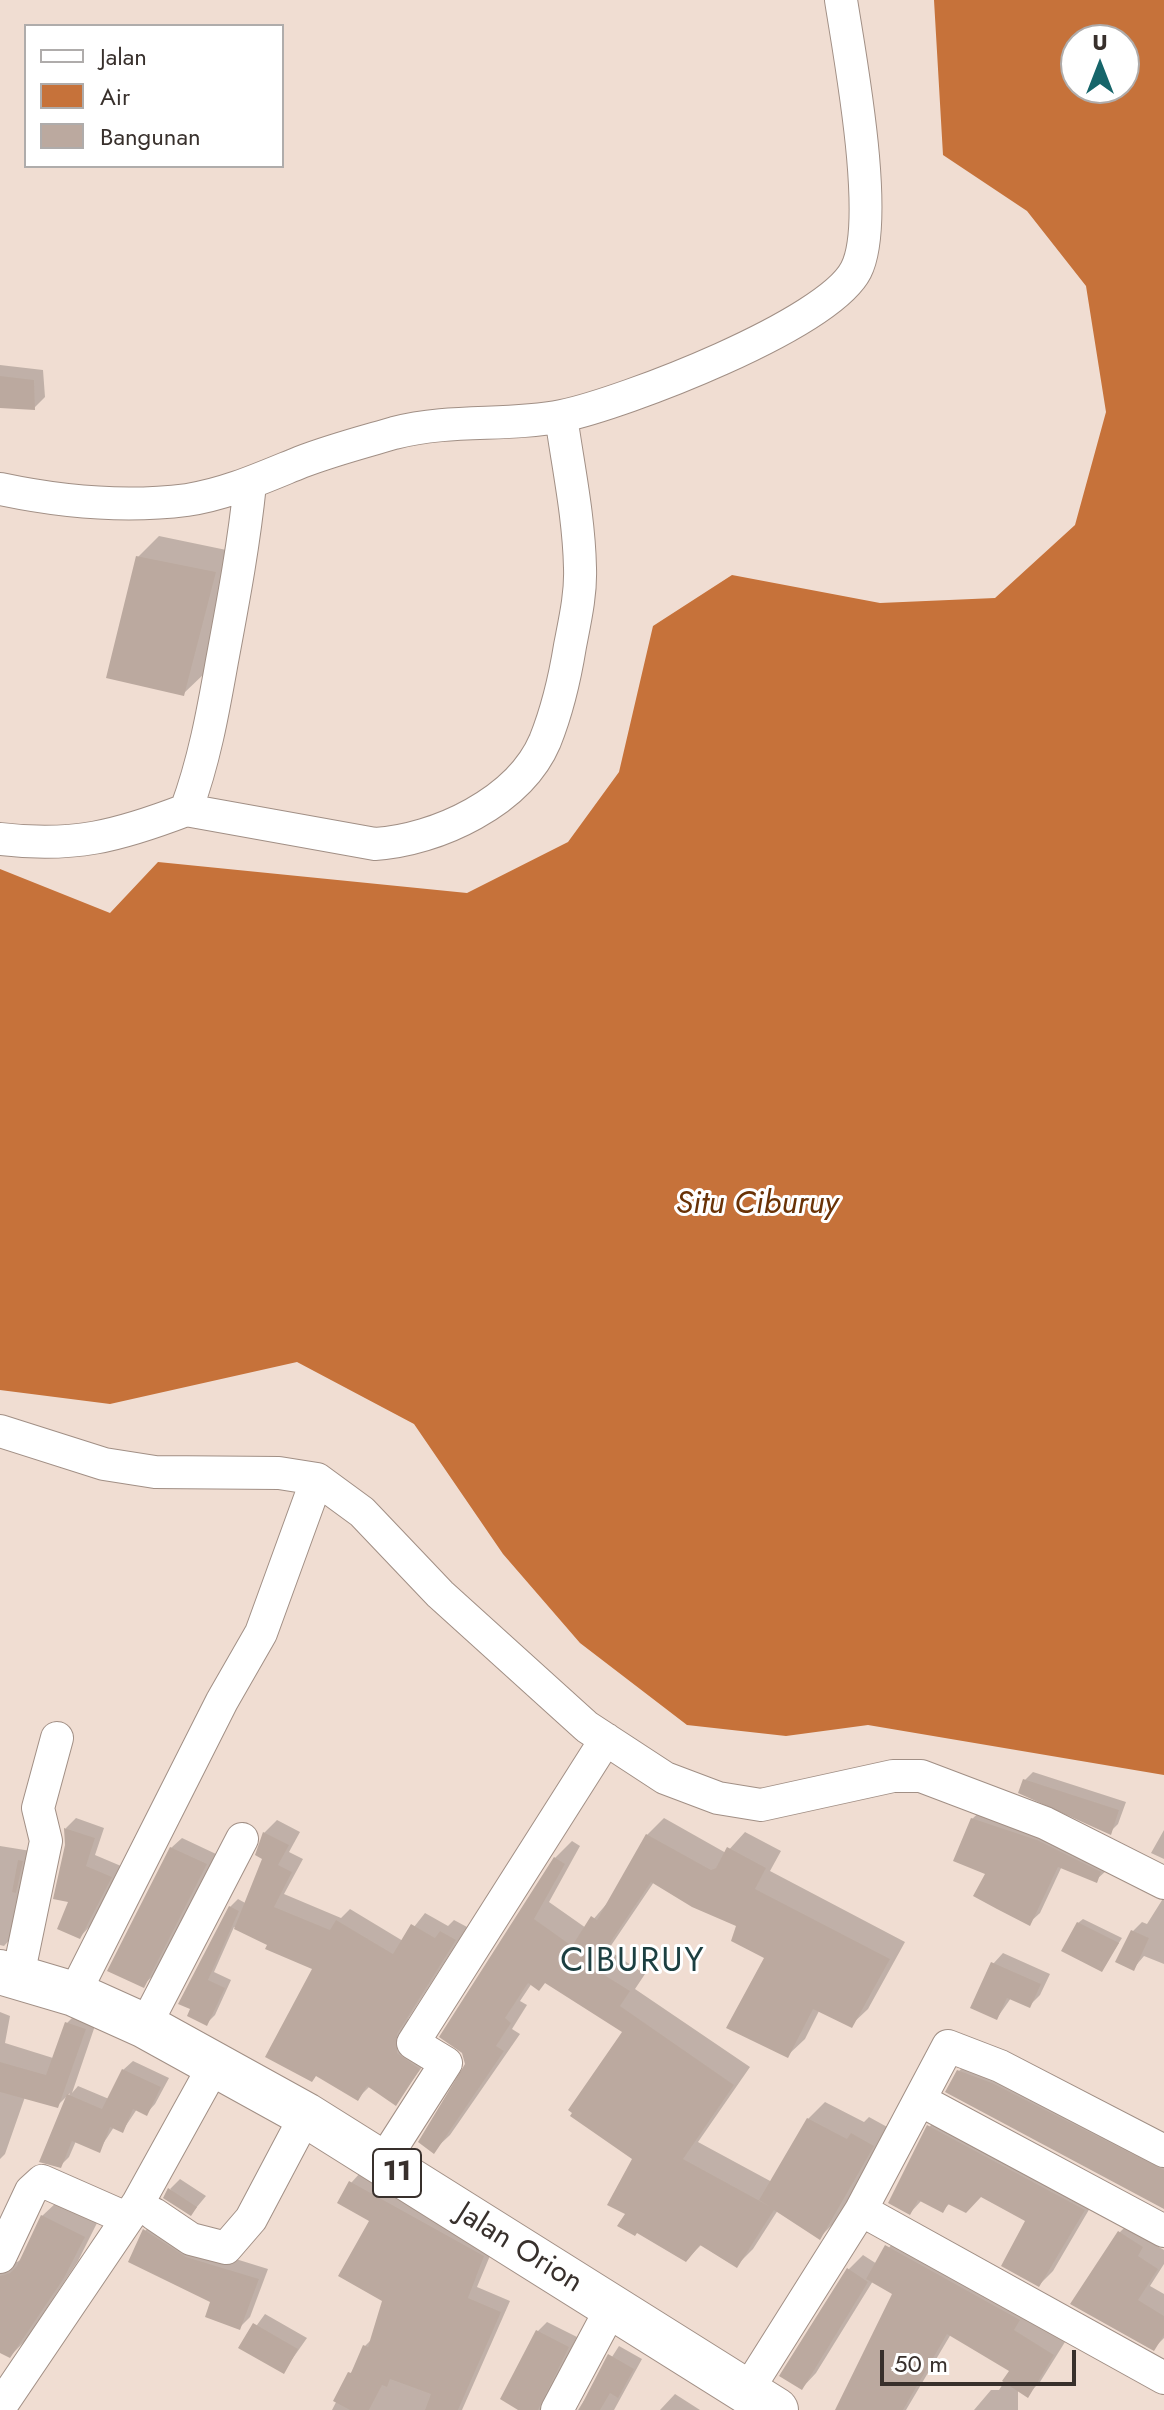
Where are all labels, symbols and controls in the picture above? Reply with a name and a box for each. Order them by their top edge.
legend [24,24,284,168]
north arrow [1060,24,1140,104]
text: U [1092,26,1108,58]
text: Jalan [100,39,147,74]
text: Air [100,79,130,114]
text: Bangunan [100,119,201,154]
water label: Situ Ciburuy [676,1186,838,1224]
district label: CIBURUY [560,1943,706,1983]
road number: 11 [373,2149,421,2197]
street label: Jalan Orion [449,2196,589,2302]
scale bar [884,2334,1080,2384]
text: 50 m [894,2346,948,2381]

